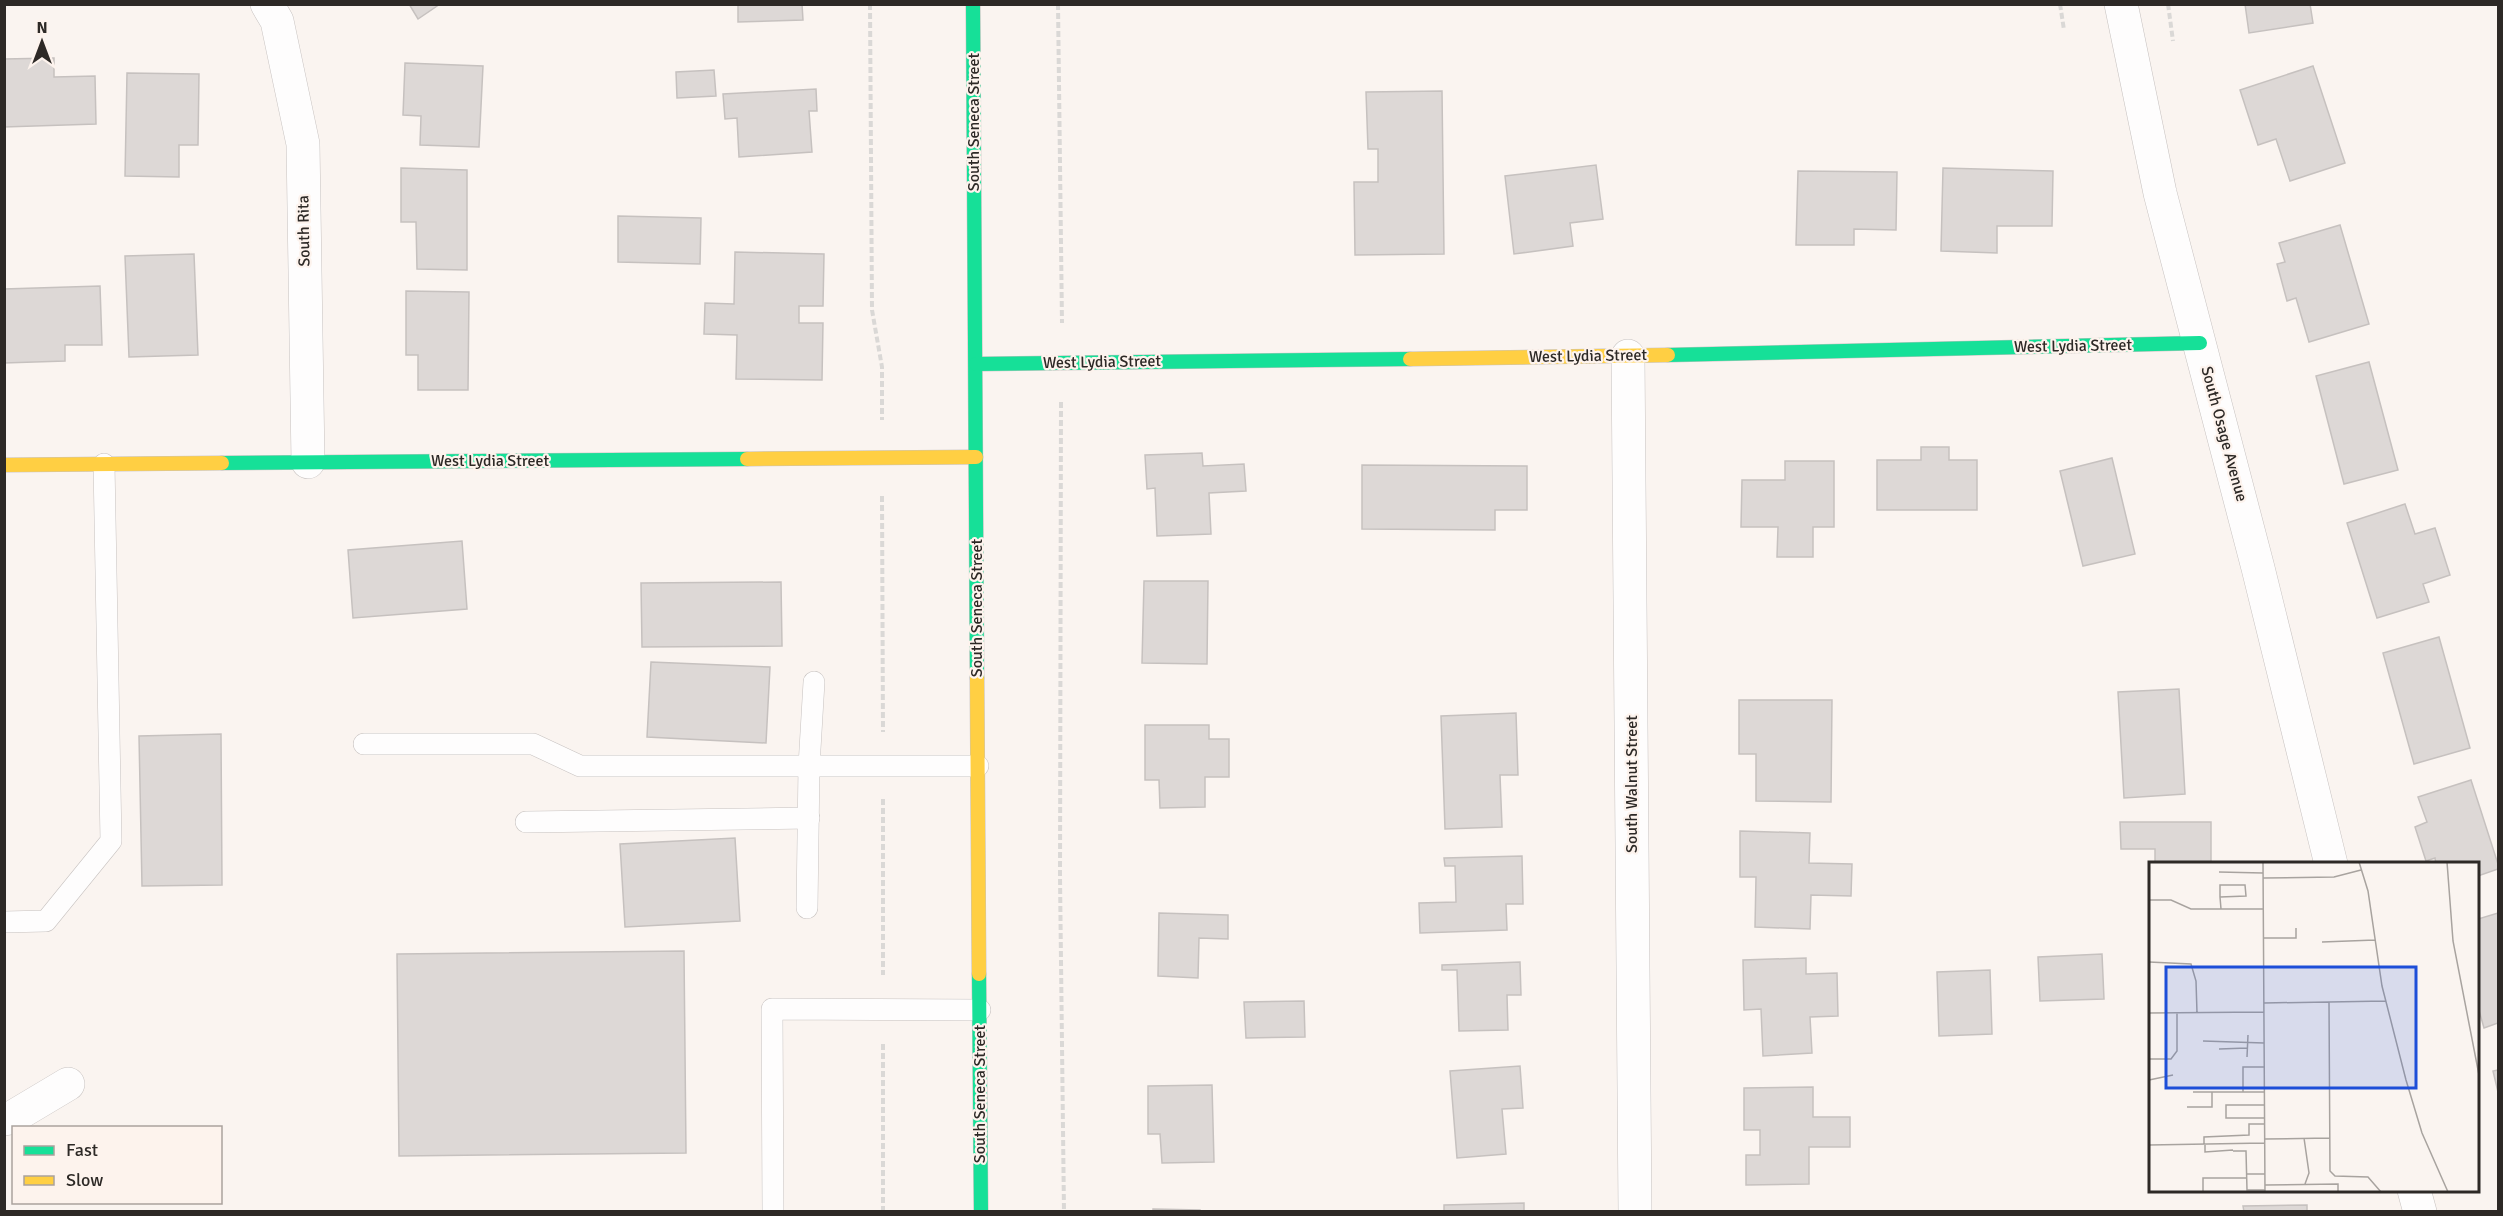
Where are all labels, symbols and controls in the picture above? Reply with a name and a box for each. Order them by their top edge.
north arrow [12,12,72,72]
text: N [36,18,48,38]
street label: South Seneca Street [964,52,984,191]
street label: South Rita [293,195,315,267]
street label: West Lydia Street [2014,335,2133,357]
street label: West Lydia Street [1529,345,1648,367]
street label: West Lydia Street [1043,351,1162,373]
street label: South Osage Avenue [2196,364,2252,504]
street label: West Lydia Street [431,451,549,471]
street label: South Seneca Street [967,538,987,677]
street label: South Walnut Street [1622,715,1642,853]
inset map [2149,862,2479,1192]
street label: South Seneca Street [970,1024,990,1163]
legend [12,1126,222,1204]
text: Fast [66,1139,98,1161]
text: Slow [66,1169,103,1191]

